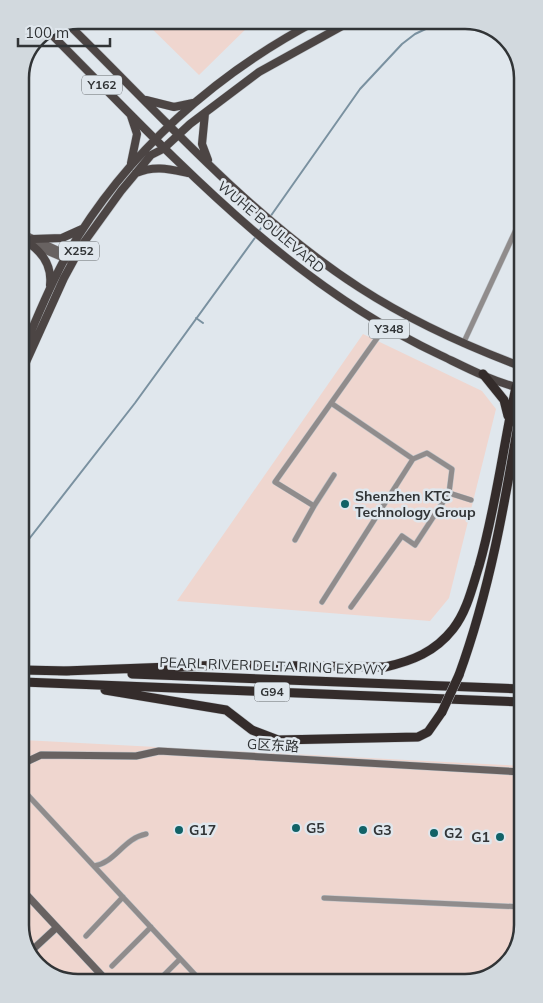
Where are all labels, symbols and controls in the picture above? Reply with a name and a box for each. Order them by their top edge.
scale bar [18,15,110,47]
text: 100 m [25,23,69,42]
road number: Y162 [82,76,122,94]
street label: WUHE BOULEVARD [214,177,328,277]
road number: X252 [59,242,99,260]
road number: Y348 [369,320,409,338]
place label: Shenzhen KTC Technology Group [355,487,476,521]
marker: Shenzhen KTC Technology Group [339,498,351,510]
street label: PEARL RIVER DELTA RING EXPWY [159,653,387,679]
road number: G94 [254,682,290,702]
street label: G区东路 [246,735,300,755]
place label: G5 [306,819,325,837]
place label: G17 [189,821,216,839]
place label: G3 [373,821,392,839]
marker: G5 [290,822,302,834]
marker: G17 [173,824,185,836]
marker: G3 [357,824,369,836]
place label: G2 [444,824,463,842]
marker: G2 [428,827,440,839]
place label: G1 [471,828,490,846]
marker: G1 [494,831,506,843]

